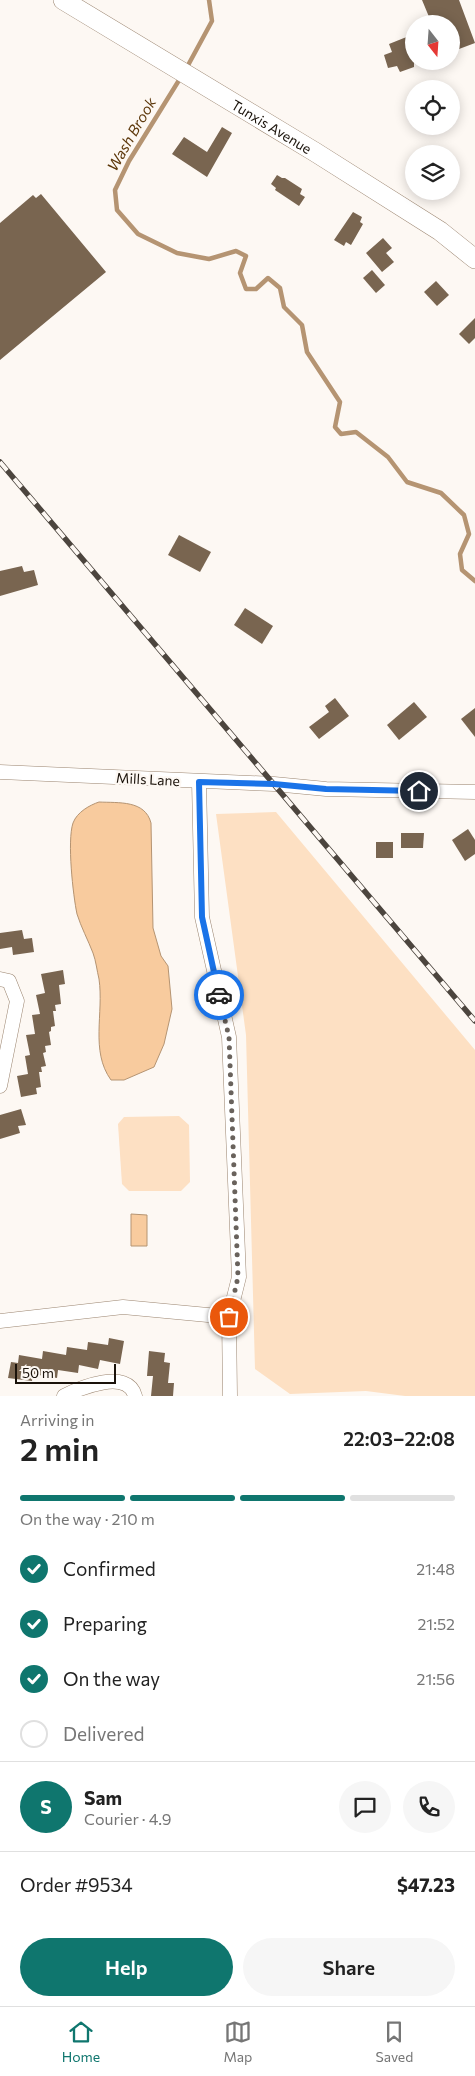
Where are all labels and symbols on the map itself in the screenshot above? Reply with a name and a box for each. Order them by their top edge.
north arrow [405,15,460,70]
water label: Wash Brook [103,93,160,174]
street label: Tunxis Avenue [229,95,315,157]
street label: Mills Lane [116,769,180,789]
pin [398,770,440,812]
courier [194,970,244,1020]
pin [208,1296,250,1338]
scale bar [15,1361,116,1384]

